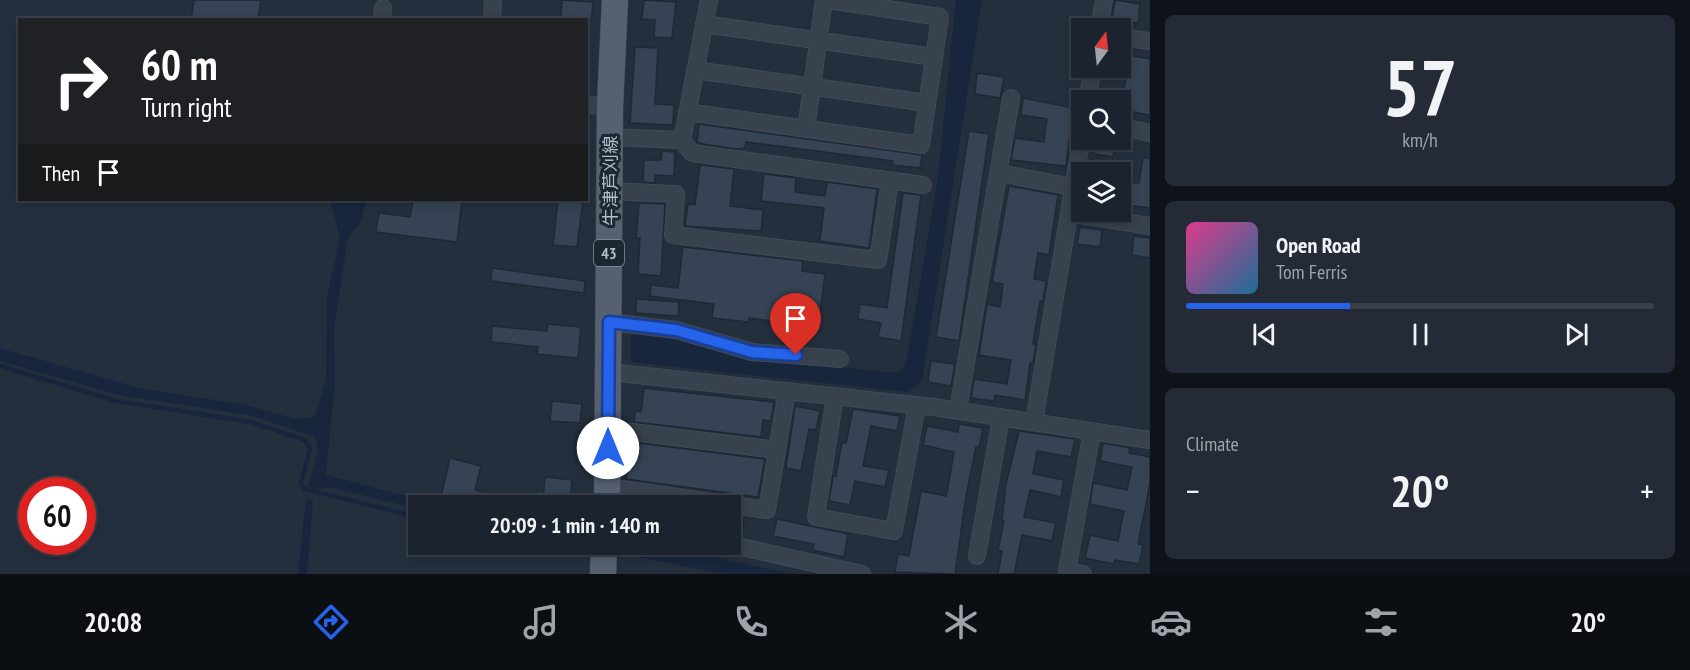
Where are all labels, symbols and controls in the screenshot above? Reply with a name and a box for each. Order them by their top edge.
north arrow [1071,18,1131,78]
map controls [1071,18,1131,222]
text: 60 m [141,37,218,92]
text: 57 [1383,37,1457,138]
icon: right [42,42,120,120]
text: Turn right [141,90,232,124]
button: search [1071,90,1131,150]
text: km/h [1402,127,1438,153]
street label: 牛津芦刈線 [599,136,622,226]
icon: arrive [92,156,125,189]
text: Then [42,159,80,187]
button: layers [1071,162,1131,222]
text: Open Road [1276,231,1361,259]
road number: 43 [594,240,624,266]
text: Tom Ferris [1276,259,1347,285]
pin [770,293,821,355]
icon: arrive [779,302,812,335]
icon: previous [1248,318,1281,351]
icon: pause [1404,318,1437,351]
icon: next [1560,318,1593,351]
position arrow [576,416,640,480]
text: Climate [1186,431,1239,457]
text: 20° [1390,461,1450,519]
text: − [1186,469,1200,512]
text: + [1640,469,1654,512]
speed limit sign: 60 [18,477,96,555]
text: 20:09 · 1 min · 140 m [489,511,660,539]
icon: directions [310,601,352,643]
icon: music [520,601,562,643]
icon: phone [730,601,772,643]
icon: climate [940,601,982,643]
icon: car [1150,601,1192,643]
icon: filters [1360,601,1402,643]
text: 20:08 [84,605,142,639]
text: 20° [1570,605,1606,639]

